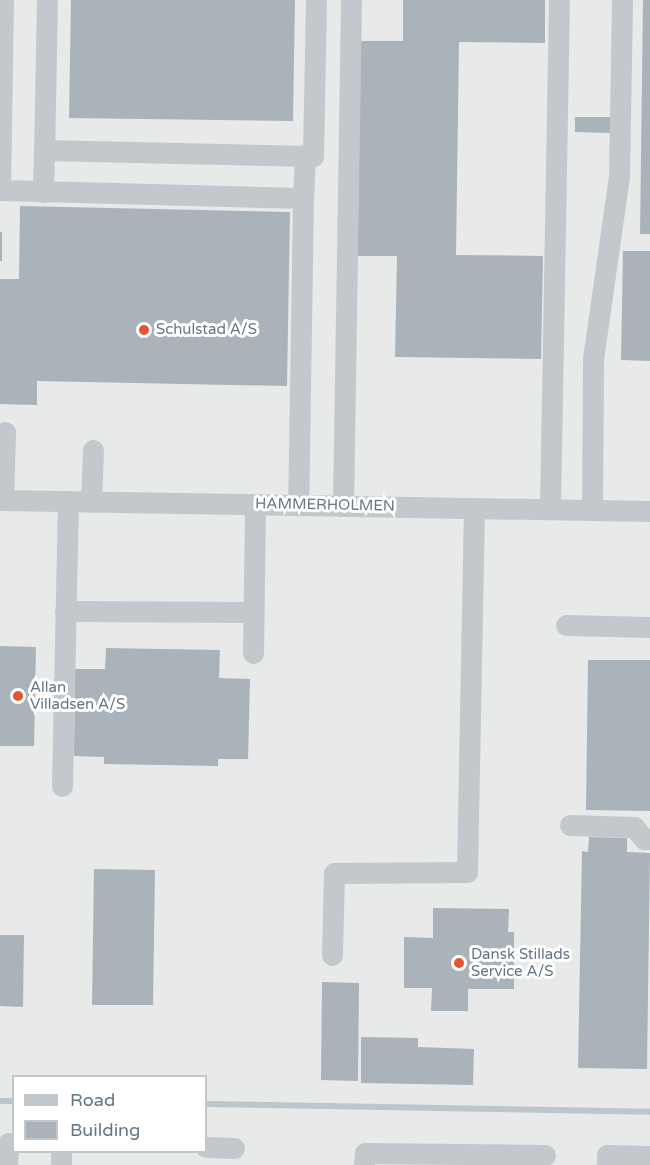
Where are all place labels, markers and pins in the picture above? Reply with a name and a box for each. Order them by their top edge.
place label: Schulstad A/S [156,321,257,339]
marker: Schulstad A/S [137,323,151,337]
place label: Allan Villadsen A/S [30,678,125,713]
marker: Allan Villadsen A/S [11,689,25,703]
place label: Dansk Stillads Service A/S [471,945,570,980]
marker: Dansk Stillads Service A/S [452,956,466,970]

